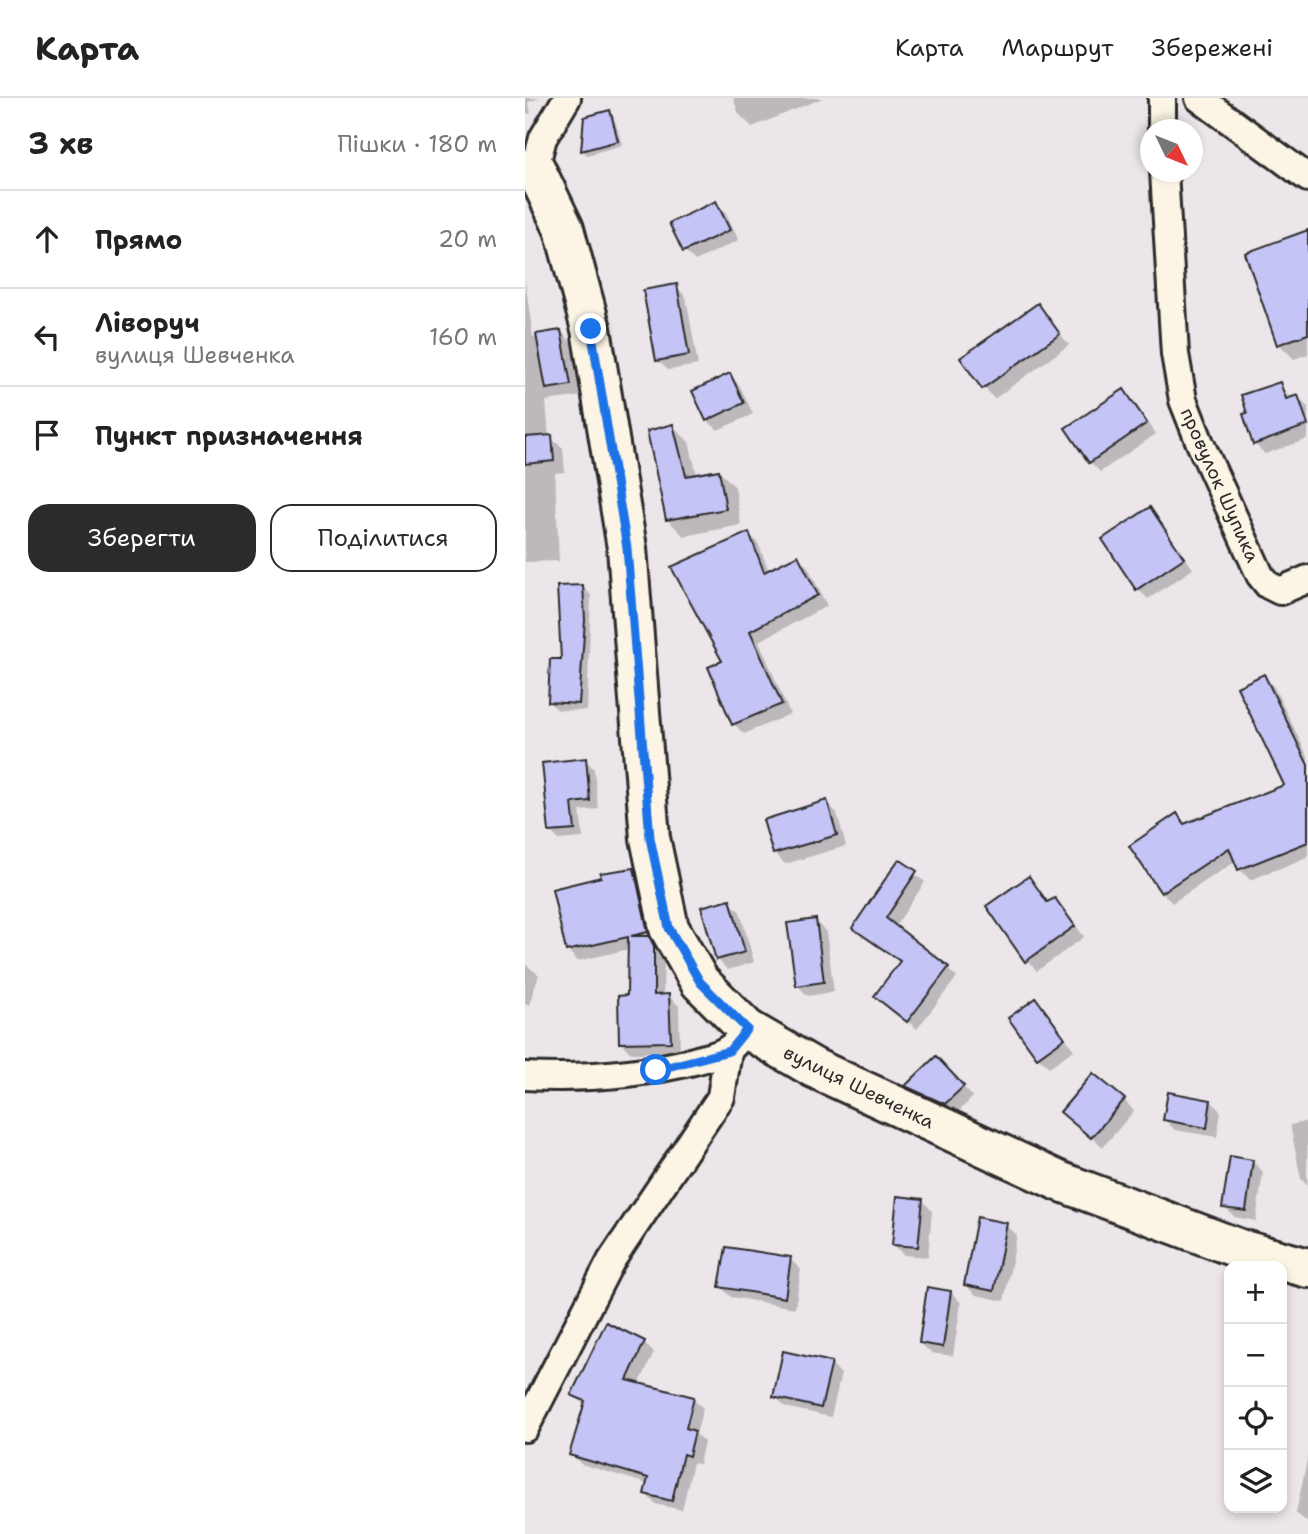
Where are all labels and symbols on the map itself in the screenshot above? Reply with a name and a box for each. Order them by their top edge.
north arrow [1140,119,1203,182]
route end [575,313,606,344]
street label: провулок Шупика [1175,404,1265,566]
street label: вулиця Шевченка [779,1040,939,1134]
route start [640,1054,671,1085]

